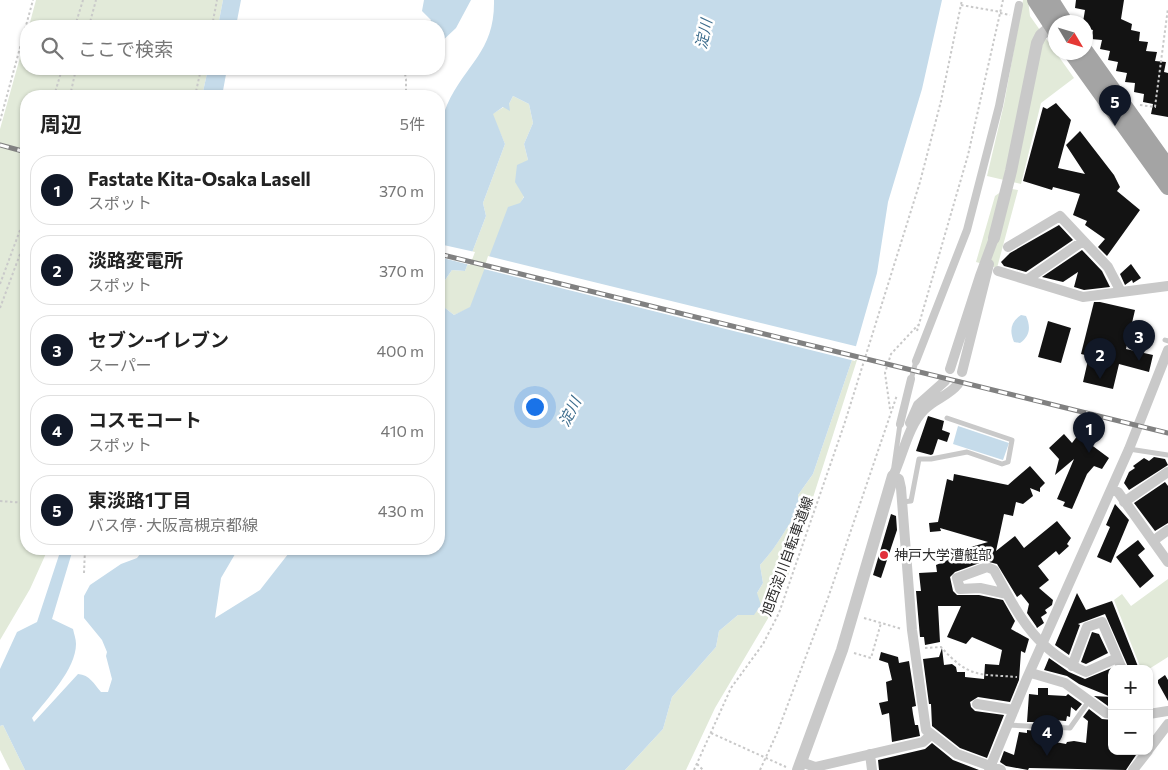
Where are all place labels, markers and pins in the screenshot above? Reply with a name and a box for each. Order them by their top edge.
pin: 5 [1099,85,1131,126]
pin: 3 [1123,320,1155,361]
pin: 2 [1084,338,1116,379]
pin: 1 [1073,412,1105,453]
place label: 神戸大学漕艇部 [894,546,992,563]
marker: 神戸大学漕艇部 [878,549,890,561]
pin: 4 [1031,715,1063,756]

